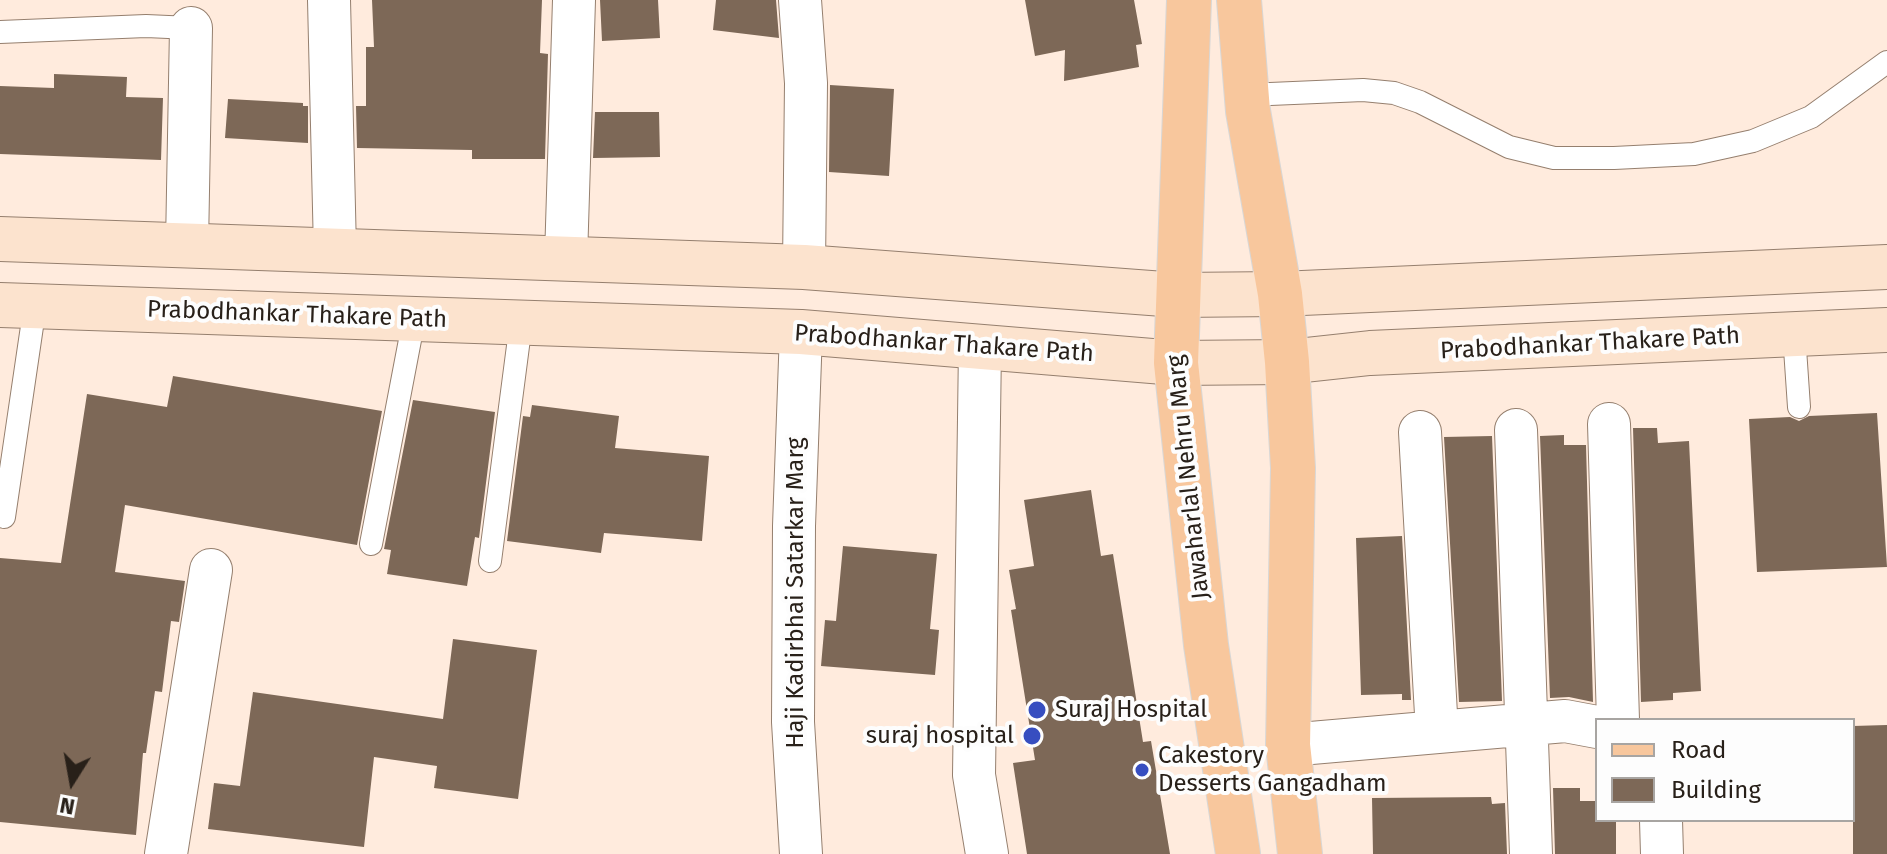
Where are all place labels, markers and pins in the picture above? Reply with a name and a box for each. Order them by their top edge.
place label: Suraj Hospital [1055,696,1207,724]
marker: Suraj Hospital [1026,699,1048,721]
place label: suraj hospital [866,722,1014,750]
marker: suraj hospital [1021,725,1043,747]
place label: Cakestory Desserts Gangadham [1158,742,1387,798]
marker: Cakestory Desserts Gangadham [1133,761,1151,779]

